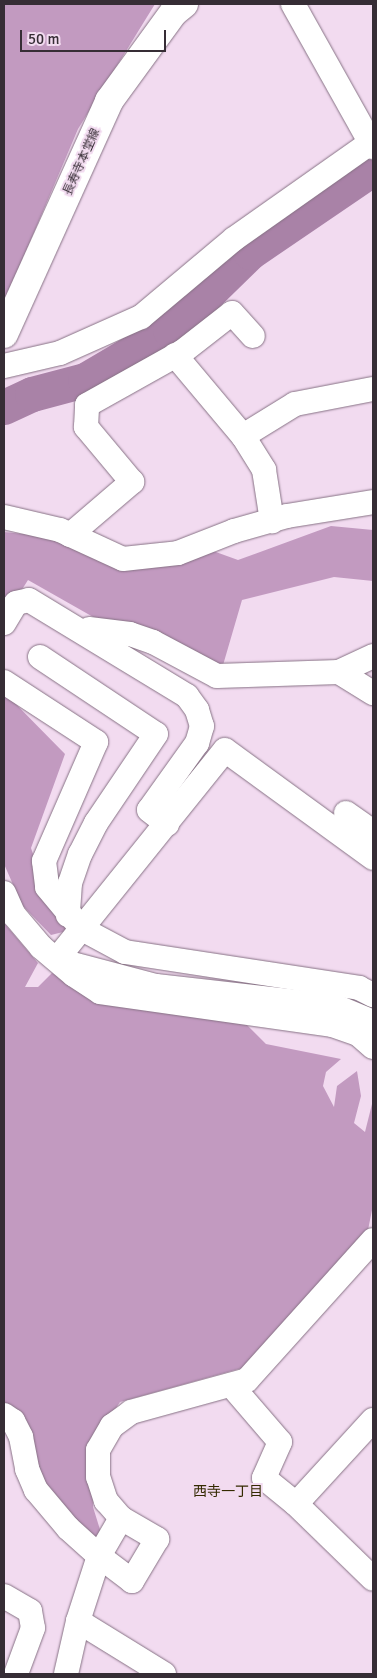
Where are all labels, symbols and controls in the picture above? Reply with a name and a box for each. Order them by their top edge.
scale bar [22,20,169,52]
text: 50 m [28,30,59,48]
street label: 長寿寺本堂線 [61,126,103,198]
district label: 西寺一丁目 [193,1484,263,1500]

